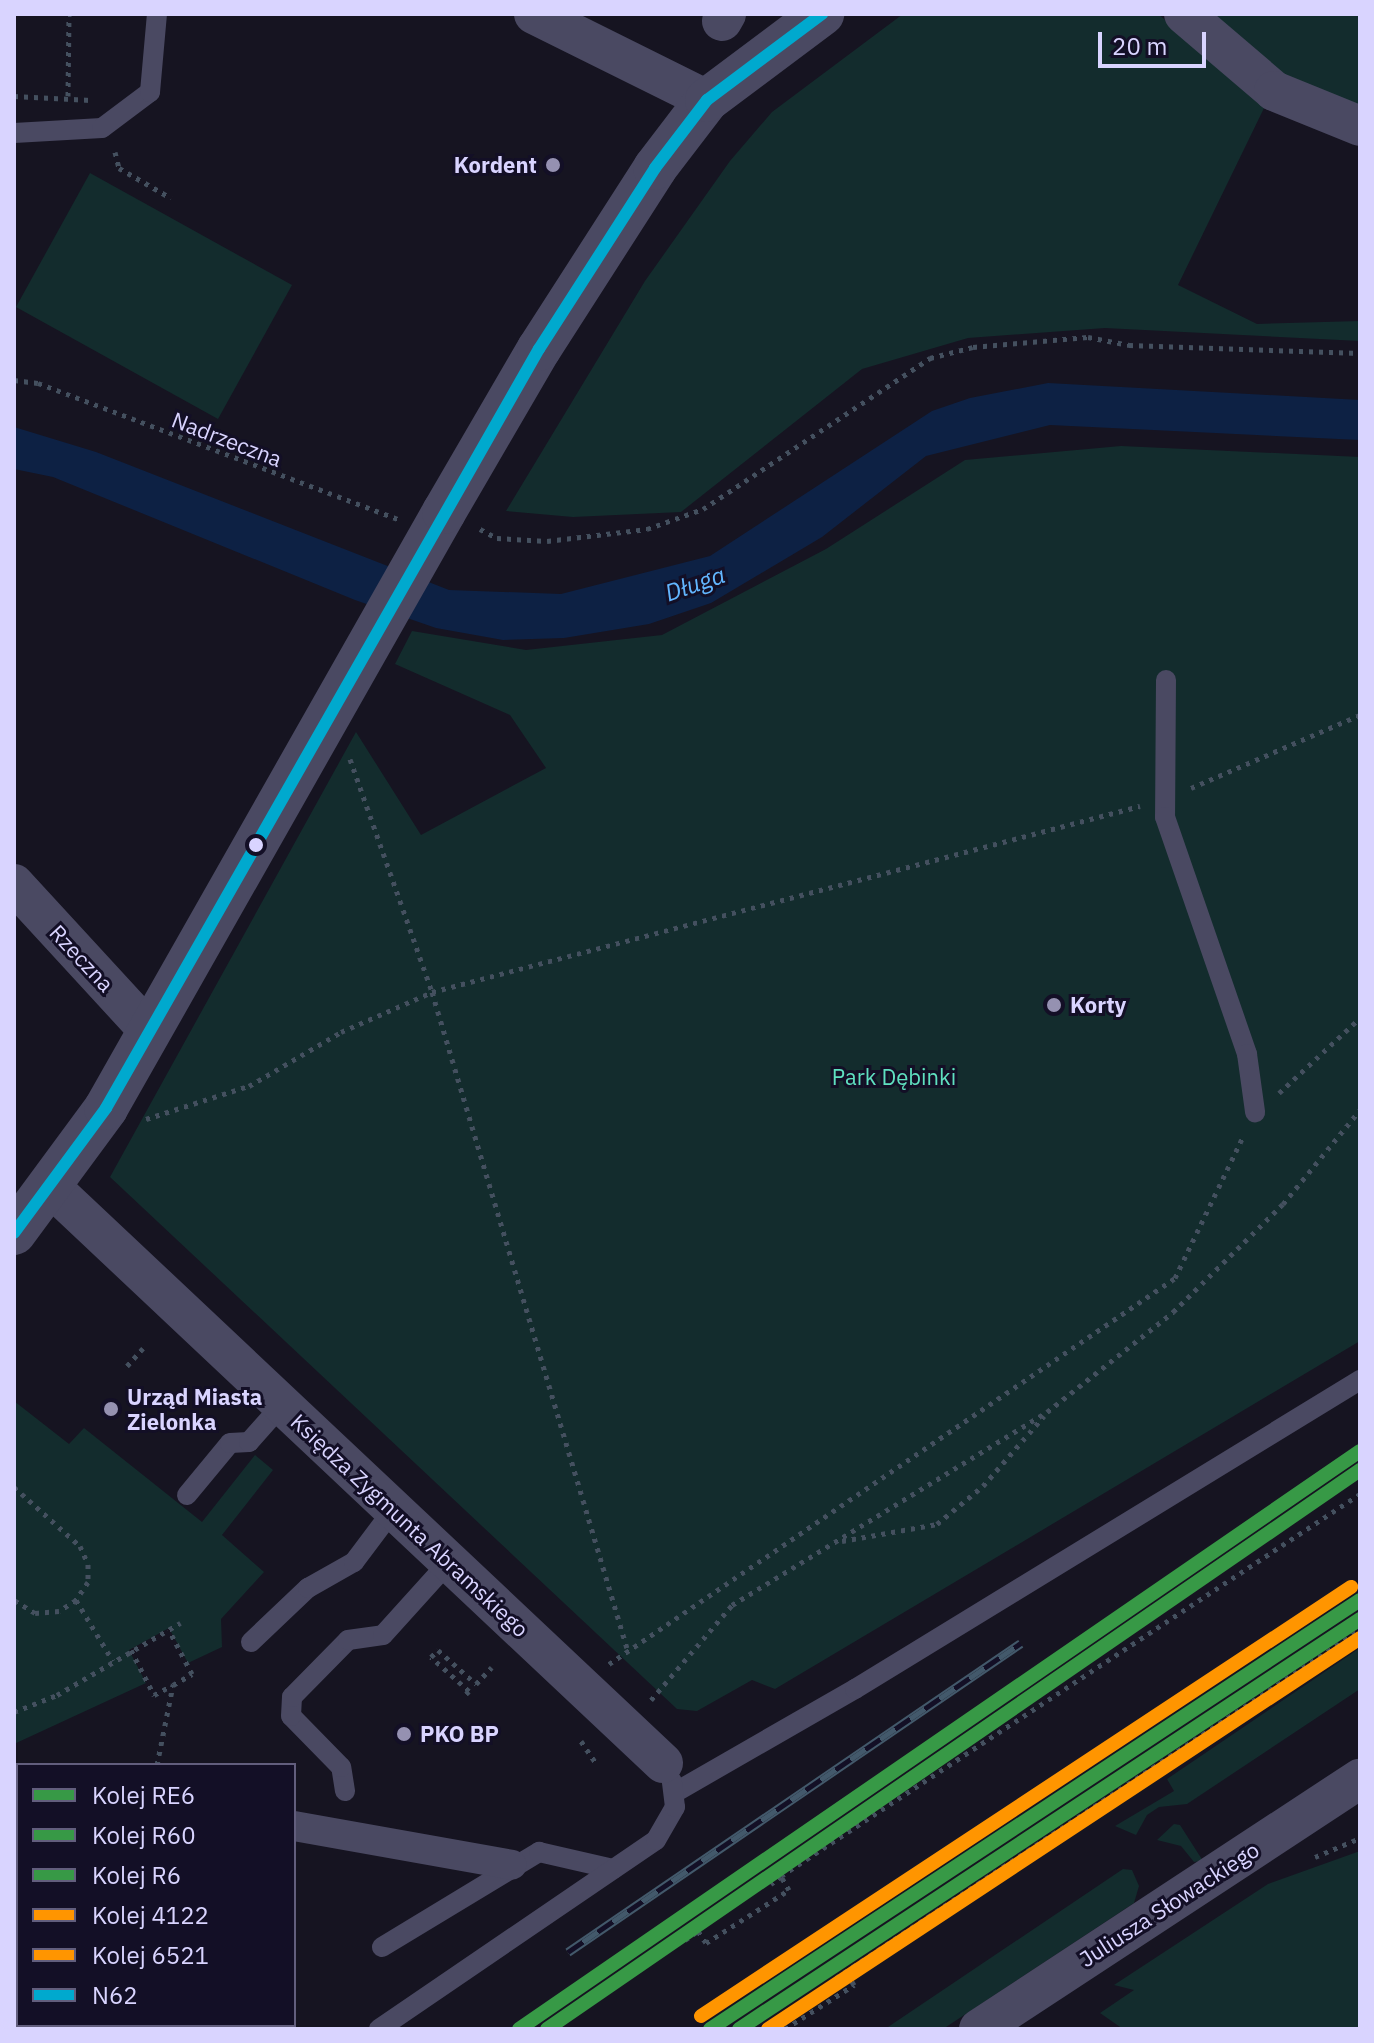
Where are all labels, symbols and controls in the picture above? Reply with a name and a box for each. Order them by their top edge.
scale bar [1102,16,1210,66]
text: 20 m [1112,30,1167,62]
place label: Kordent [454,152,537,178]
marker: Kordent [544,156,562,174]
street label: Nadrzeczna [168,406,286,472]
water label: Długa [661,560,729,608]
unlabelled marker [248,837,264,853]
street label: Rzeczna [44,919,120,997]
place label: Korty [1070,992,1126,1018]
marker: Korty [1045,996,1063,1014]
park label: Park Dębinki [832,1064,956,1090]
place label: Urząd Miasta Zielonka [127,1383,262,1434]
marker: Urząd Miasta Zielonka [102,1400,120,1418]
street label: Księdza Zygmunta Abramskiego [286,1408,534,1642]
place label: PKO BP [420,1721,499,1747]
marker: PKO BP [395,1725,413,1743]
legend [16,1763,296,2027]
text: Kolej RE6 [92,1779,195,1811]
text: Kolej R60 [92,1819,196,1851]
street label: Juliusza Słowackiego [1074,1836,1264,1972]
text: Kolej R6 [92,1859,181,1891]
text: Kolej 4122 [92,1899,209,1931]
text: Kolej 6521 [92,1939,209,1971]
text: N62 [92,1979,138,2011]

